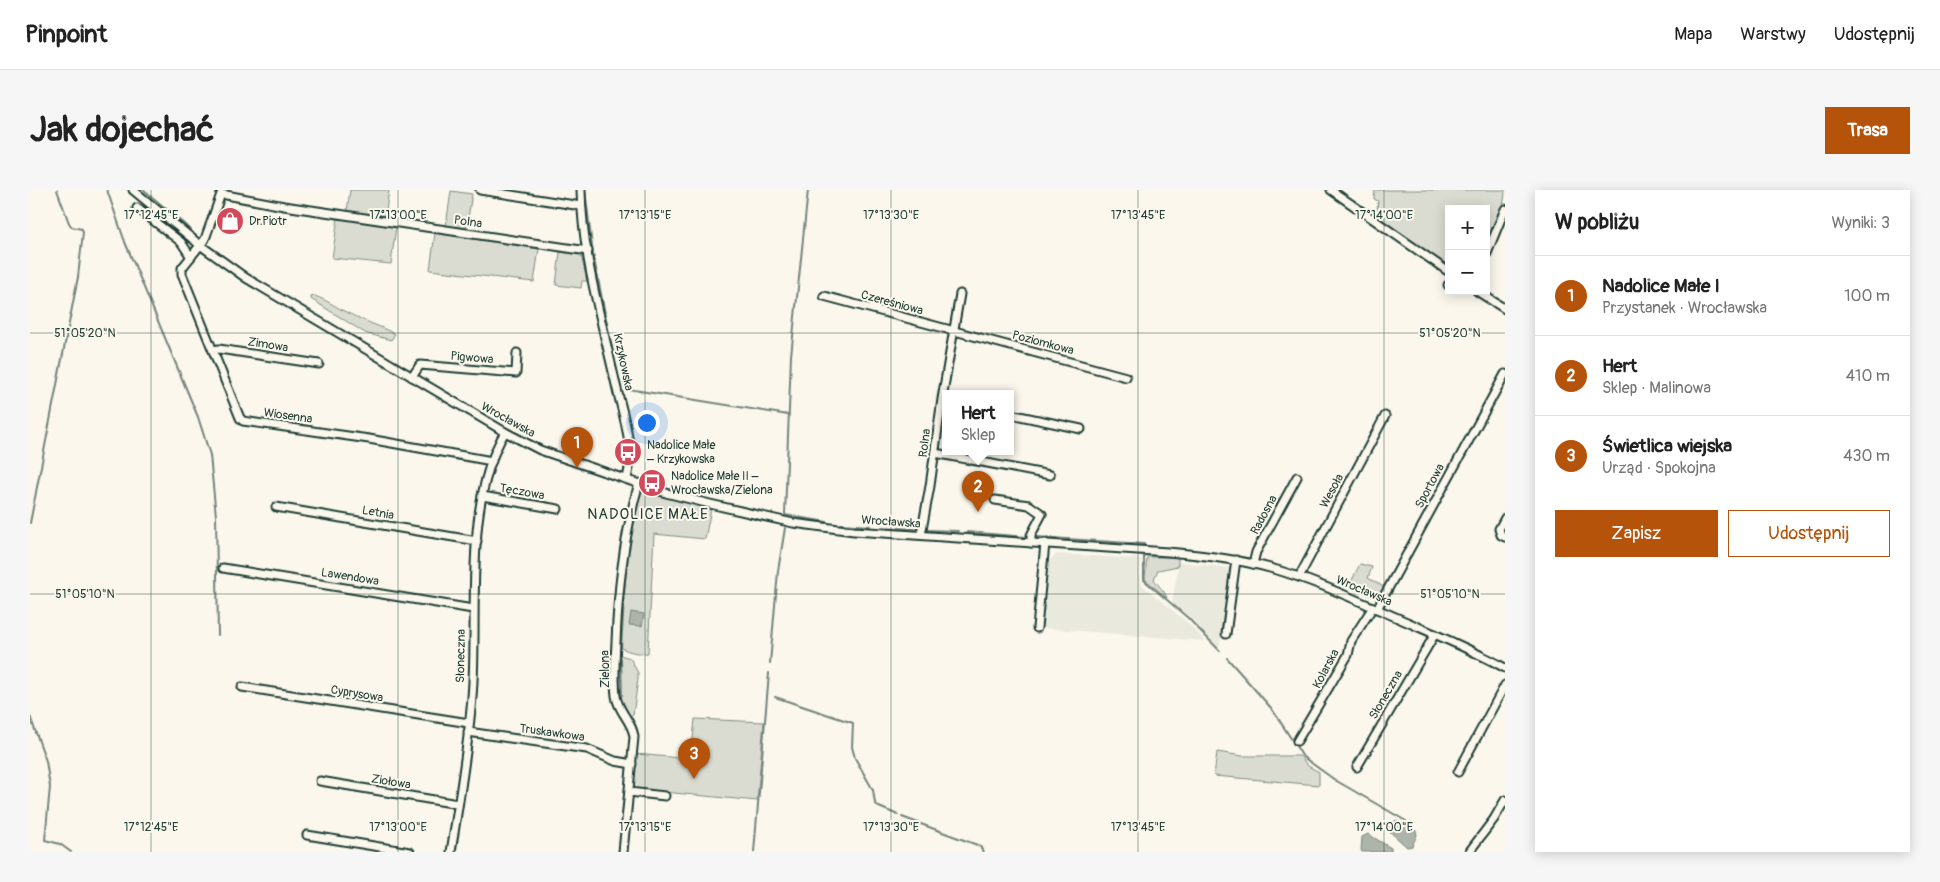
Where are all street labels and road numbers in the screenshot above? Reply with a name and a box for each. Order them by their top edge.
street label: Polna [453,213,483,231]
street label: Czereśniowa [859,287,925,319]
street label: Poziomkowa [1011,328,1076,359]
street label: Krzykowska [610,332,636,392]
street label: Zimowa [247,334,290,356]
street label: Pigwowa [450,349,494,367]
street label: Wrocławska [478,399,538,441]
street label: Wiosenna [263,405,314,427]
street label: Rolna [916,427,934,458]
street label: Sportowa [1412,461,1448,511]
street label: Wesoła [1317,471,1347,511]
street label: Tęczowa [498,481,546,503]
street label: Radosna [1247,492,1281,537]
street label: Letnia [361,503,395,523]
street label: Wrocławska [861,512,922,532]
street label: Lawendowa [320,565,381,589]
street label: Wrocławska [1334,572,1395,610]
street label: Słoneczna [453,629,469,683]
street label: Kolarska [1309,646,1343,691]
street label: Zielona [598,650,613,688]
street label: Słoneczna [1366,668,1406,722]
street label: Cyprysowa [330,682,385,706]
street label: Truskawkowa [518,721,586,745]
street label: Ziołowa [370,771,412,793]

